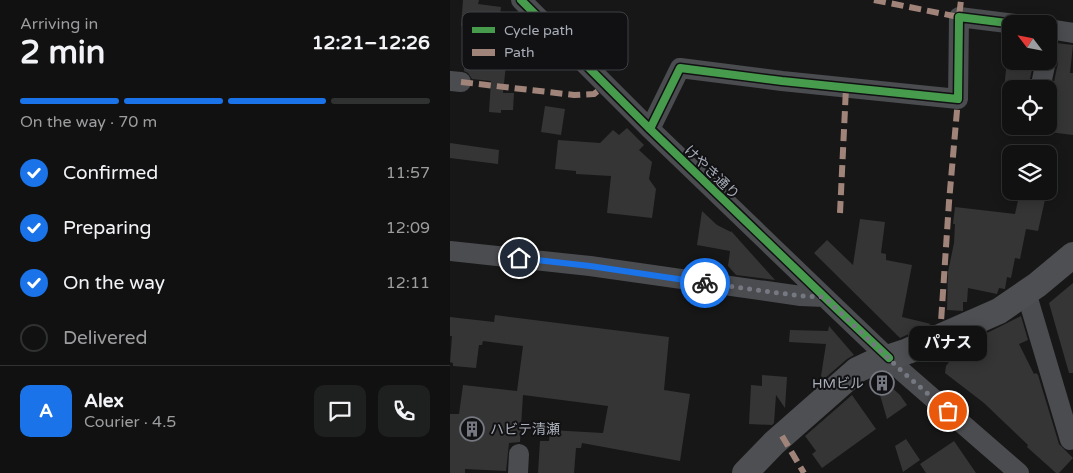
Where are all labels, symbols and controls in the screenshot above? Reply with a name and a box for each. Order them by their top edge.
legend [462,12,628,70]
text: Arriving in [20,14,98,34]
north arrow [1002,15,1058,70]
map controls [1002,15,1057,200]
text: Cycle path [504,22,573,39]
text: 12:21–12:26 [312,32,430,54]
text: 2 min [20,34,105,72]
text: Path [504,44,535,61]
button: locate [1002,80,1057,135]
text: On the way · 70 m [20,112,157,132]
street label: けやき通り [681,142,743,203]
button: layers [1002,145,1057,200]
icon: check [20,159,48,187]
text: Confirmed [63,162,158,184]
text: 11:57 [386,163,430,183]
icon: check [20,214,48,242]
text: Preparing [63,217,152,239]
text: 12:09 [386,218,430,238]
pin [498,237,540,279]
icon: home [505,244,533,272]
courier [680,258,730,308]
icon: check [20,269,48,297]
icon: bike [691,269,719,297]
text: On the way [63,272,165,294]
text: 12:11 [386,273,430,293]
callout: パナス [909,326,987,361]
text: Delivered [63,327,148,349]
text: パナス [924,333,972,353]
building icon: HMビル [869,370,895,396]
place label: HMビル [812,375,864,392]
button: chat [314,385,366,437]
button: phone [378,385,430,437]
text: Alex [84,390,124,412]
pin [927,390,969,432]
icon: bag [934,397,962,425]
text: A [39,400,53,422]
text: Courier · 4.5 [84,412,176,432]
building icon: ハビテ清瀬 [459,416,485,442]
place label: ハビテ清瀬 [490,421,560,438]

